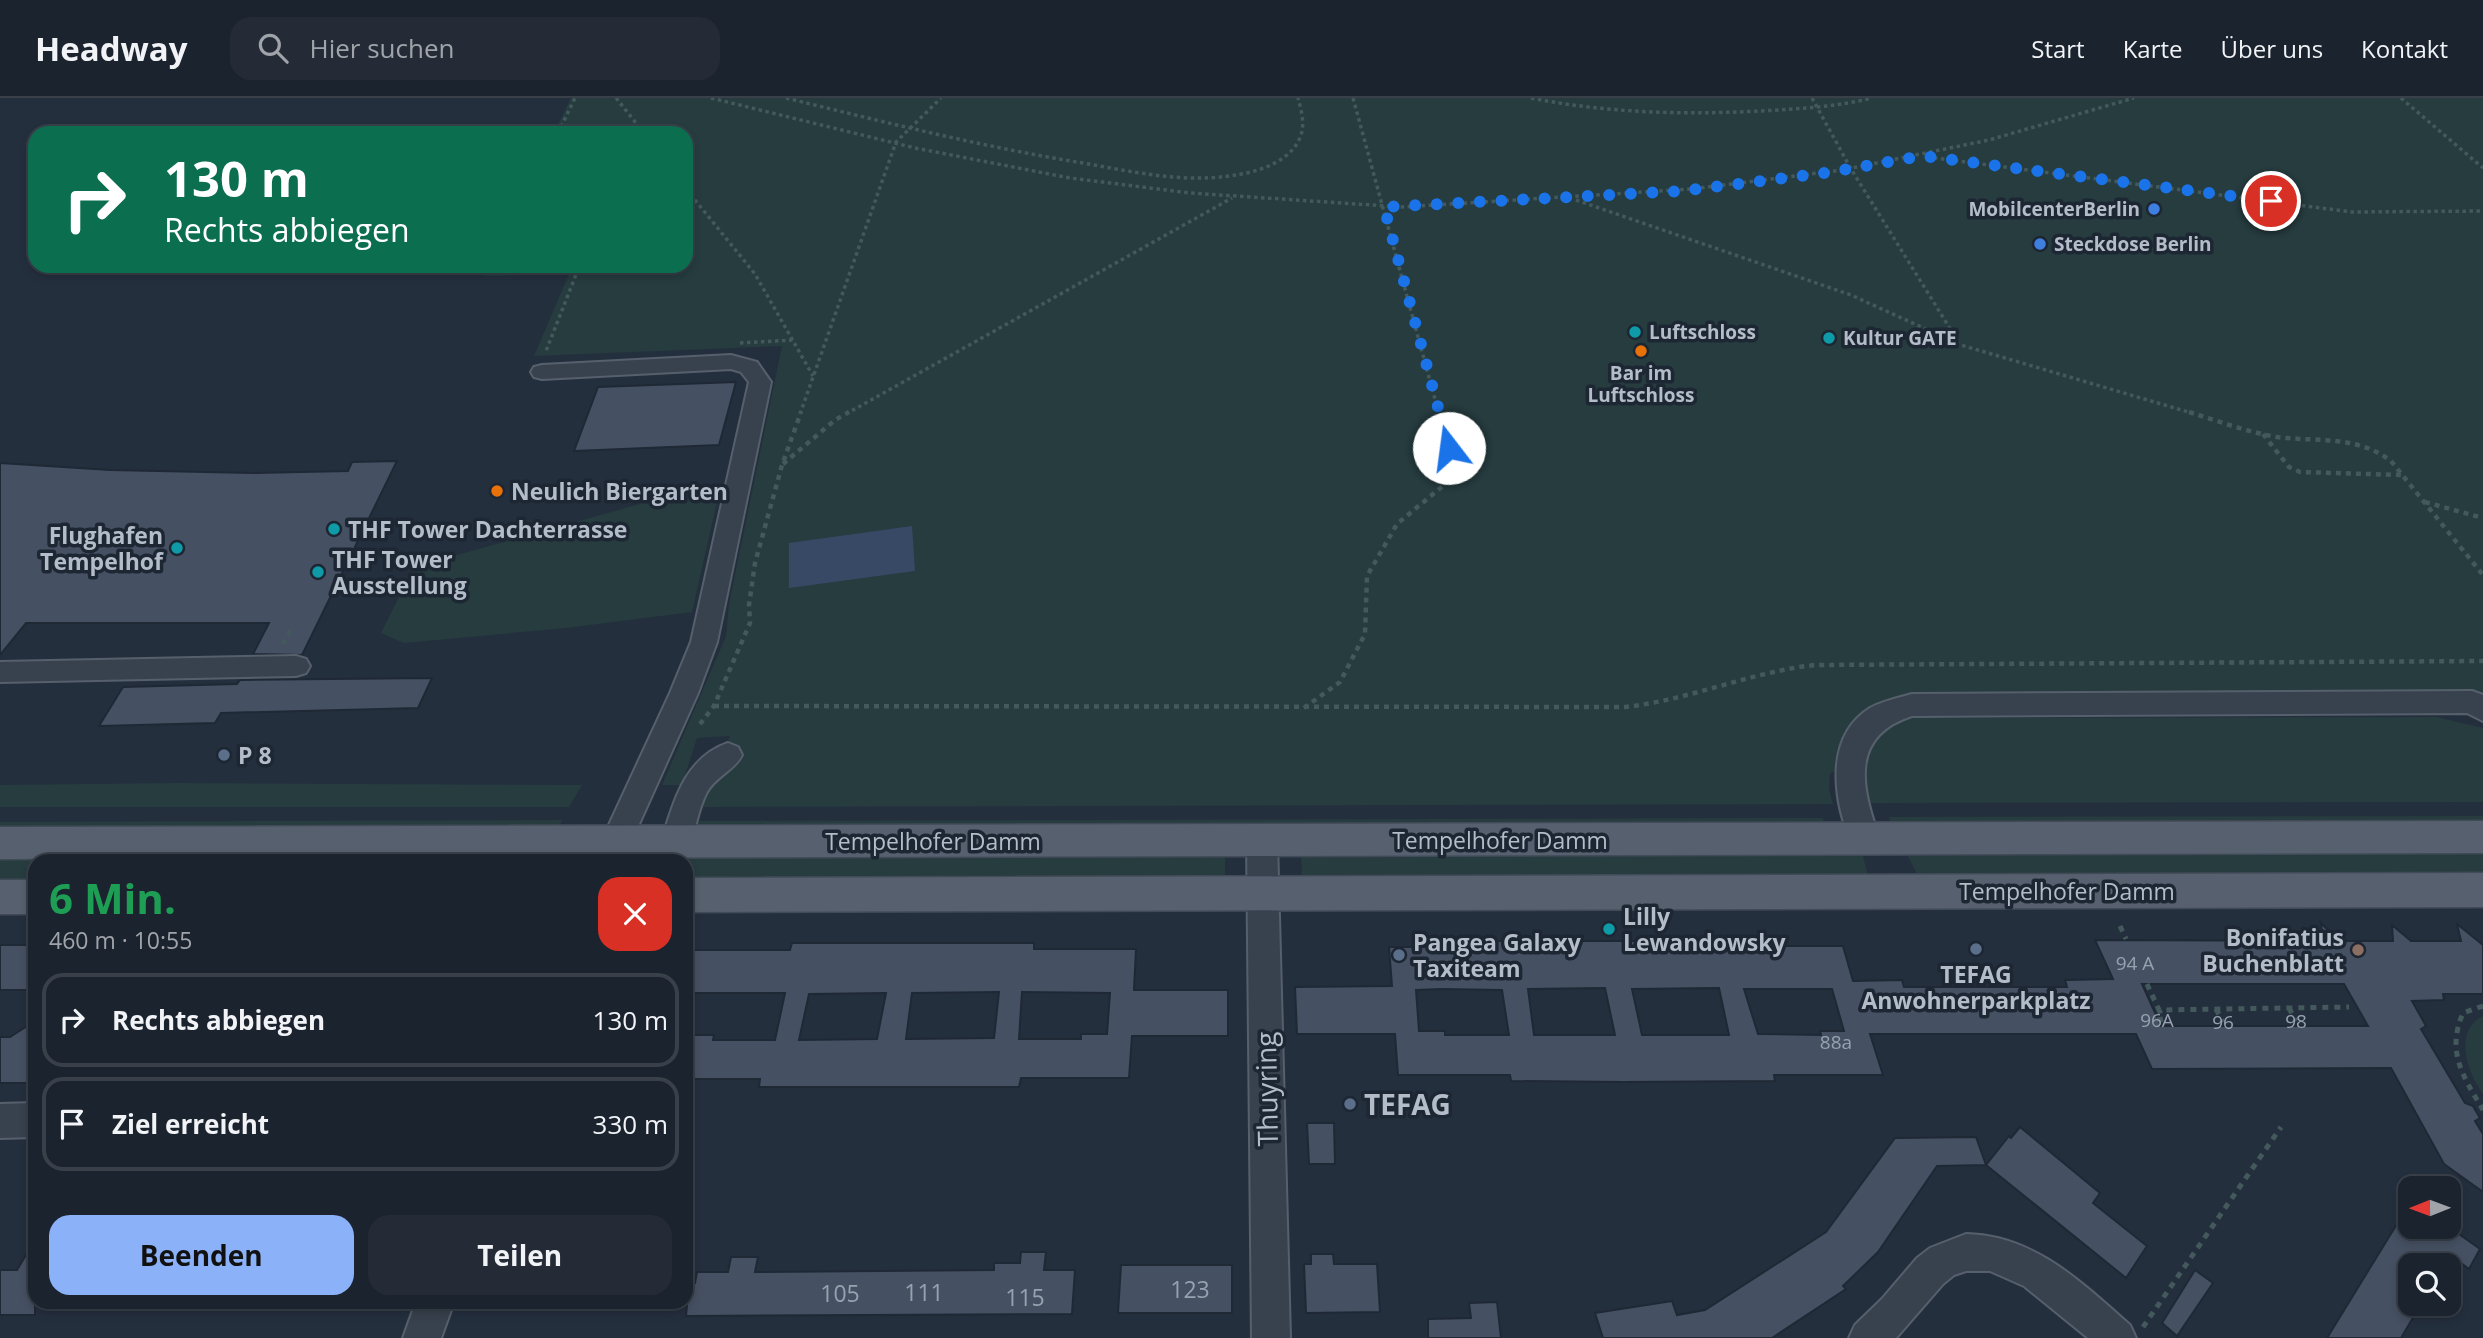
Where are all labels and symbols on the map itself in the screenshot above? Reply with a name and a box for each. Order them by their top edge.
pin [2241,171,2301,231]
place label: MobilcenterBerlin [1968,196,2140,222]
marker: MobilcenterBerlin [2146,201,2162,217]
place label: Steckdose Berlin [2054,231,2212,257]
marker: Steckdose Berlin [2032,236,2048,252]
place label: Luftschloss [1649,319,1756,345]
marker: Luftschloss [1627,324,1643,340]
place label: Kultur GATE [1843,325,1957,351]
marker: Kultur GATE [1821,330,1837,346]
marker: Bar im Luftschloss [1633,343,1649,359]
place label: Bar im Luftschloss [1588,360,1694,408]
position arrow [1412,411,1486,485]
place label: Neulich Biergarten [511,475,728,507]
marker: Neulich Biergarten [489,483,505,499]
place label: THF Tower Dachterrasse [348,513,627,545]
place label: Flughafen Tempelhof [40,519,164,577]
marker: THF Tower Dachterrasse [326,521,342,537]
marker: Flughafen Tempelhof [169,540,185,556]
place label: THF Tower Ausstellung [332,543,467,601]
marker: THF Tower Ausstellung [310,564,326,580]
place label: P 8 [238,739,272,771]
marker: P 8 [216,747,232,763]
street label: Tempelhofer Damm [1392,824,1608,856]
street label: Tempelhofer Damm [825,825,1041,857]
street label: Tempelhofer Damm [1959,875,2175,907]
place label: Lilly Lewandowsky [1623,900,1786,958]
marker: Lilly Lewandowsky [1601,921,1617,937]
place label: Bonifatius Buchenblatt [2202,921,2344,979]
place label: Pangea Galaxy Taxiteam [1413,926,1582,984]
marker: TEFAG Anwohnerparkplatz [1968,941,1984,957]
marker: Bonifatius Buchenblatt [2350,942,2366,958]
marker: Pangea Galaxy Taxiteam [1391,947,1407,963]
house number: 94 A [2116,950,2154,976]
place label: TEFAG Anwohnerparkplatz [1861,958,2091,1016]
house number: 96A [2140,1007,2174,1033]
house number: 98 [2285,1008,2307,1034]
house number: 96 [2212,1009,2234,1035]
house number: 88a [1820,1029,1852,1055]
street label: Thuyring [1246,1031,1286,1147]
place label: TEFAG [1364,1085,1451,1123]
marker: TEFAG [1342,1096,1358,1112]
north arrow [2398,1176,2460,1239]
house number: 123 [1170,1273,1210,1305]
house number: 111 [904,1276,944,1308]
house number: 105 [820,1277,860,1309]
house number: 115 [1005,1281,1045,1313]

